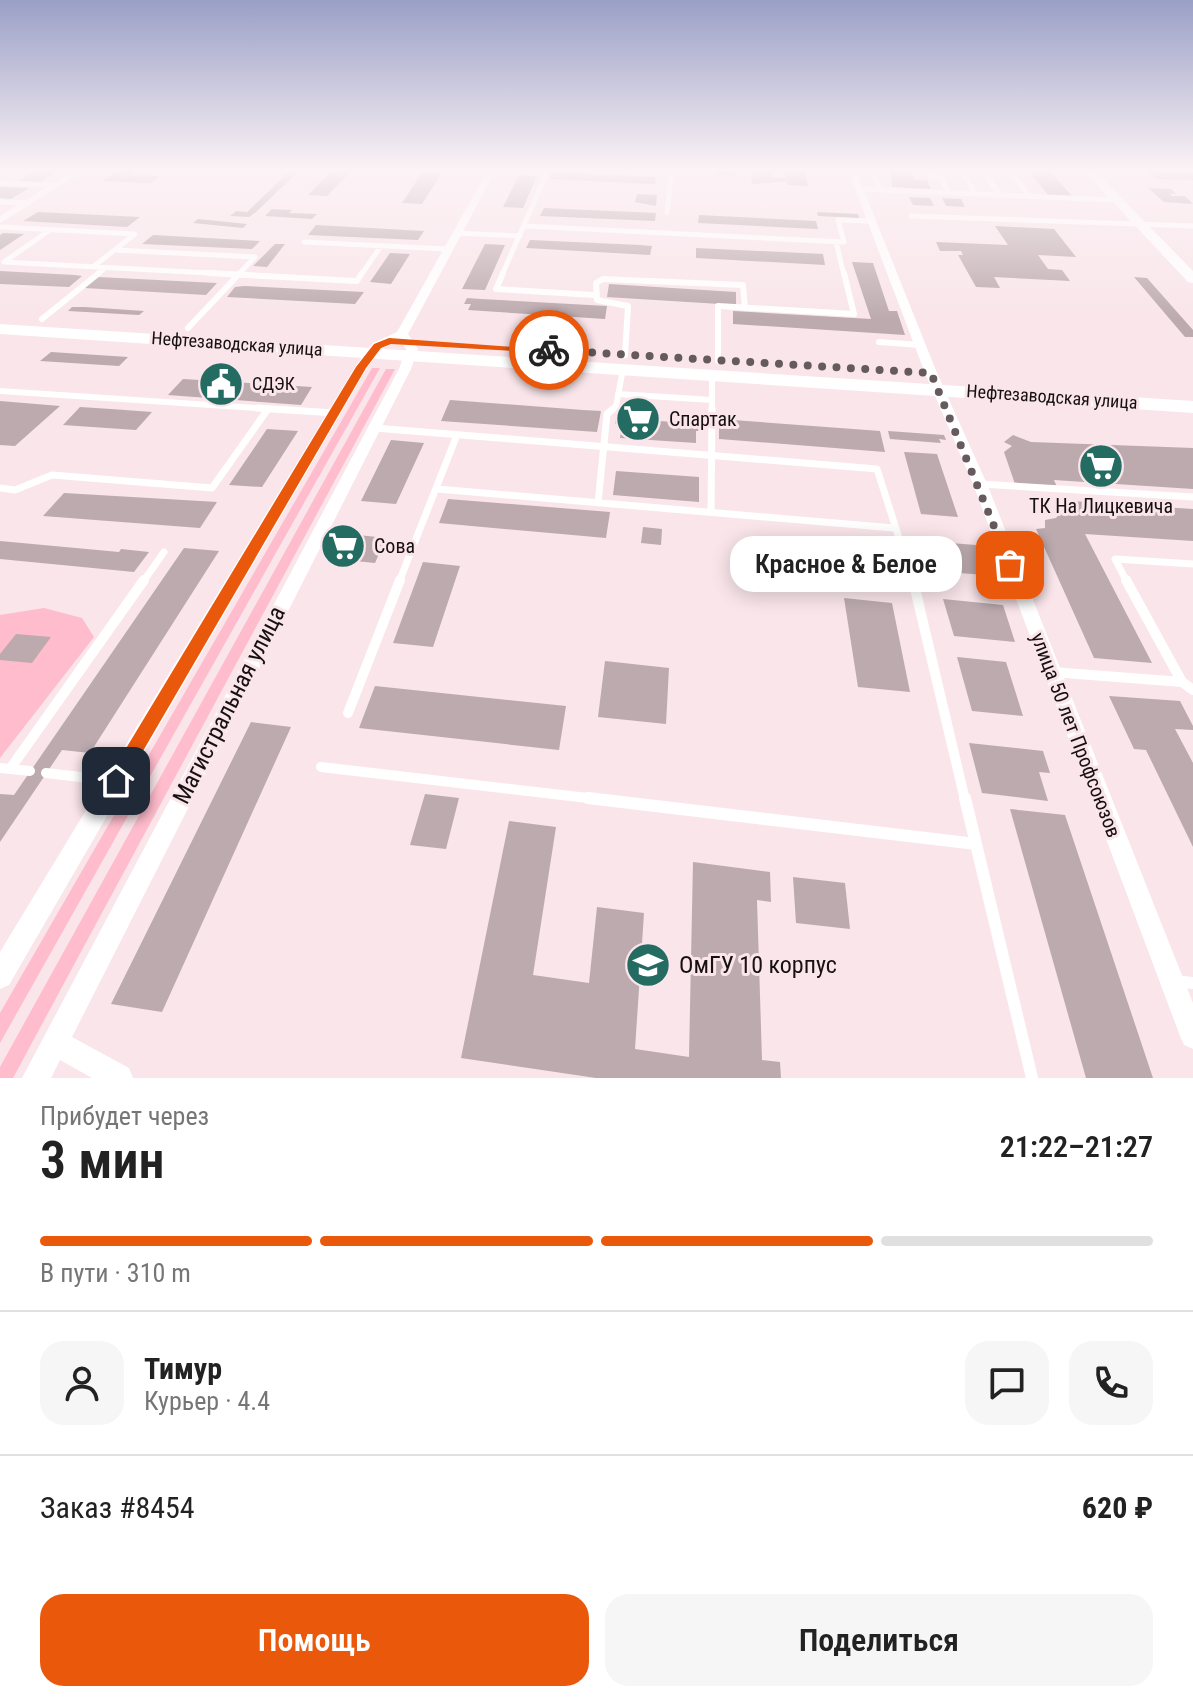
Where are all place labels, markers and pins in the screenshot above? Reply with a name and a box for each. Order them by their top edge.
public building icon: СДЭК [197,360,245,408]
place label: СДЭК [252,373,295,394]
supermarket icon: Спартак [614,395,662,443]
place label: Спартак [669,407,737,431]
supermarket icon: ТК На Лицкевича [1077,442,1125,490]
place label: ТК На Лицкевича [1029,494,1173,518]
supermarket icon: Сова [319,522,367,570]
pin [976,531,1044,599]
place label: Сова [374,534,415,558]
callout: Красное & Белое [730,537,962,593]
pin [82,747,150,815]
school or university icon: ОмГУ 10 корпус [624,941,672,989]
place label: ОмГУ 10 корпус [679,951,837,979]

